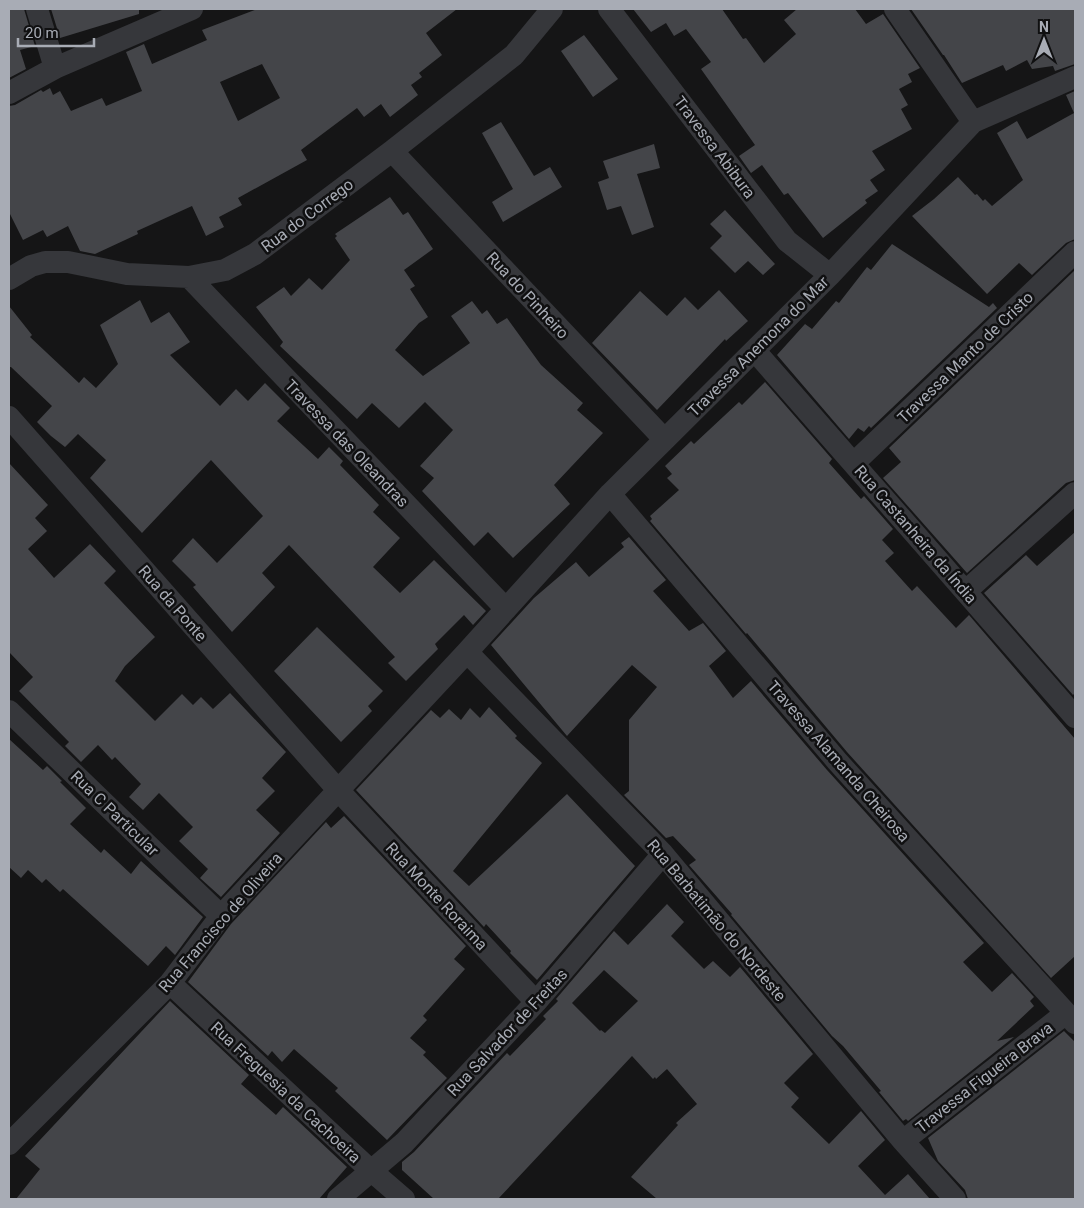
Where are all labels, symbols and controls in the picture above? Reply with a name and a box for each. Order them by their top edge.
scale bar [18,15,94,47]
north arrow [1019,15,1069,65]
text: N [1039,19,1049,35]
text: 20 m [25,24,59,42]
street label: Travessa Abibura [670,93,759,202]
street label: Rua do Corrego [258,175,357,256]
street label: Rua do Pinheiro [483,248,573,343]
street label: Travessa Anemona do Mar [684,272,833,420]
street label: Travessa Manto de Cristo [894,288,1037,427]
street label: Travessa das Oleandras [281,376,413,511]
street label: Rua Castanheira da Índia [850,461,981,607]
street label: Rua da Ponte [134,561,211,645]
street label: Travessa Alamanda Cheirosa [763,677,914,846]
street label: Rua C Particular [67,767,163,860]
street label: Rua Barbatimão do Nordeste [643,836,790,1005]
street label: Rua Monte Roraima [382,839,491,954]
street label: Rua Francisco de Oliveira [155,849,286,996]
street label: Rua Salvador de Freitas [443,965,571,1100]
street label: Rua Freguesia da Cachoeira [207,1018,365,1167]
street label: Travessa Figueira Brava [912,1018,1057,1137]

